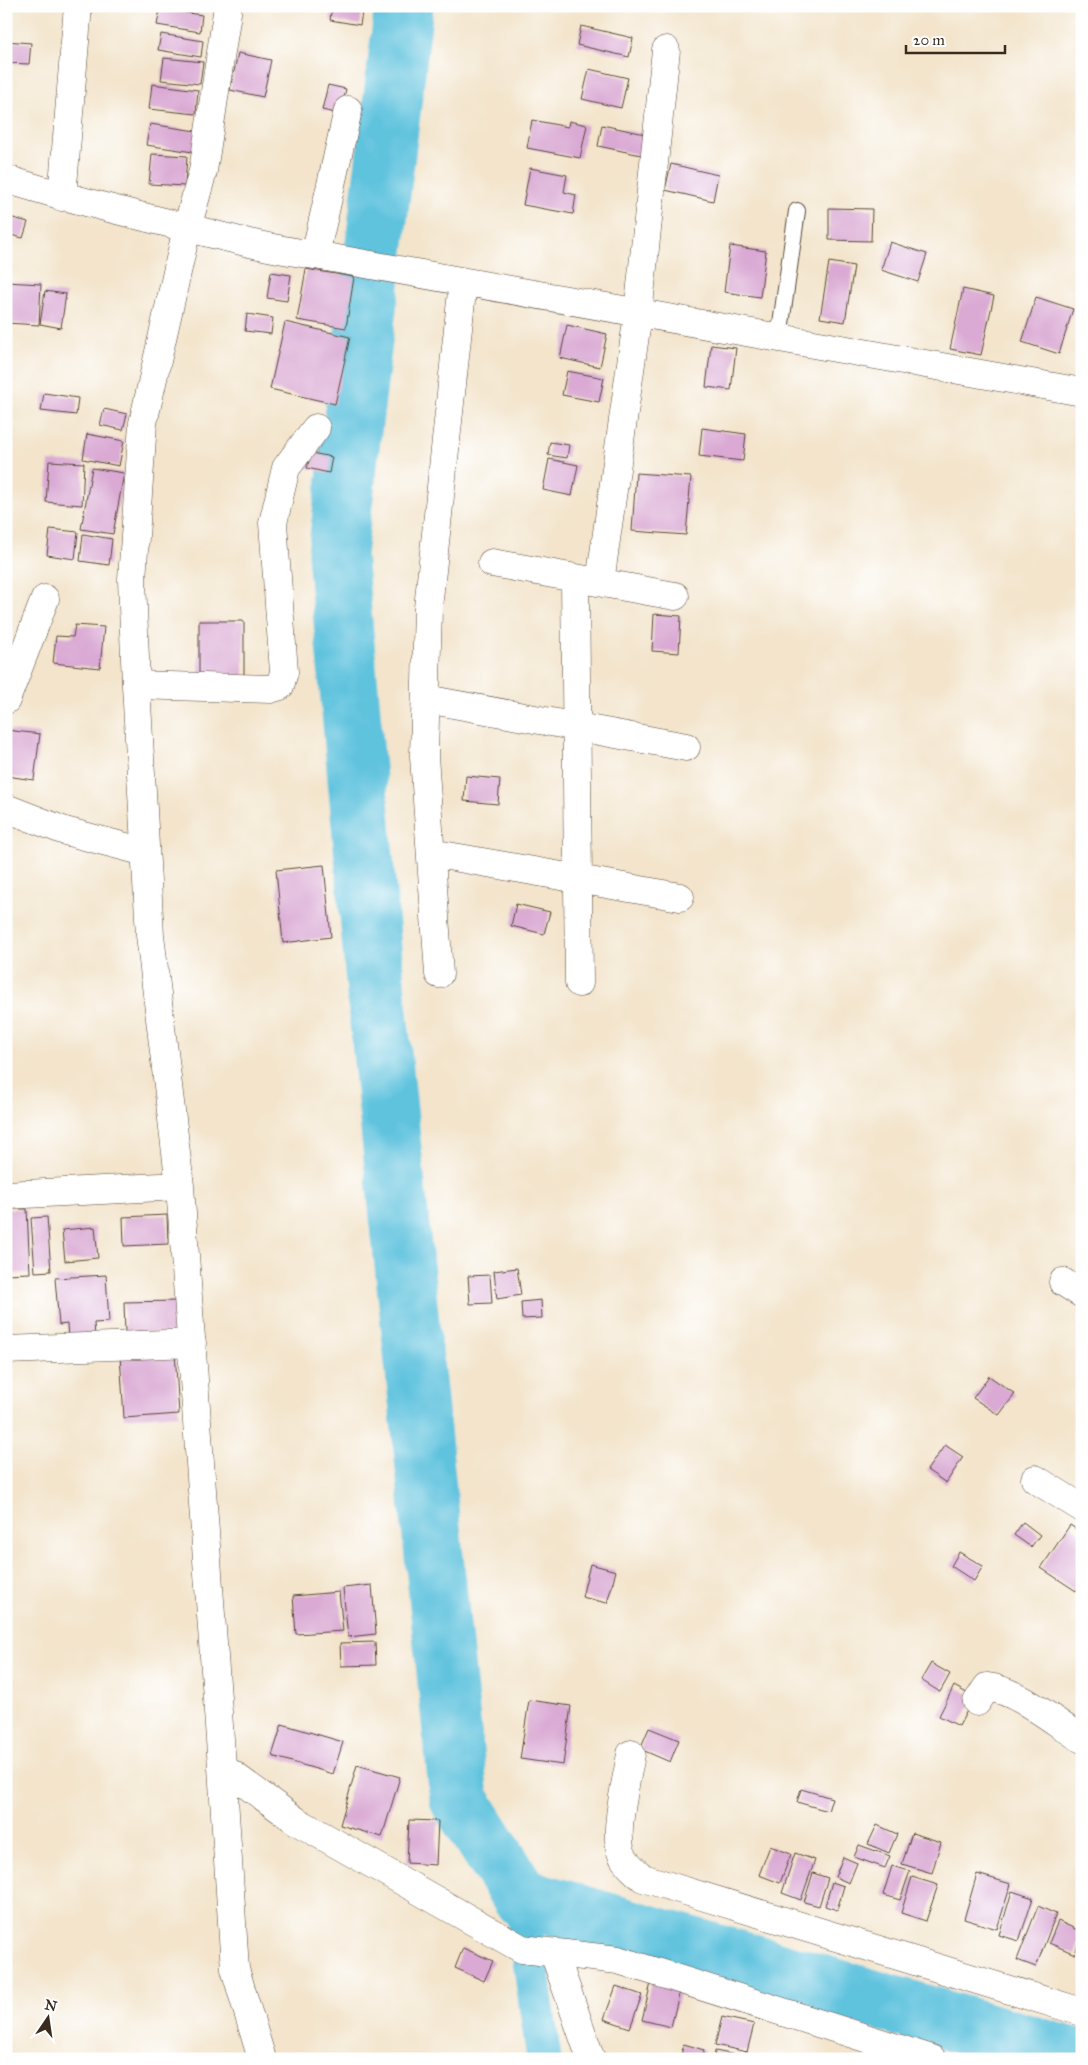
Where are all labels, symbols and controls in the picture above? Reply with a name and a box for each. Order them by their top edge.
scale bar [906,22,1004,54]
text: 20 m [913,31,945,49]
north arrow [22,1992,72,2042]
text: N [43,1996,59,2015]

